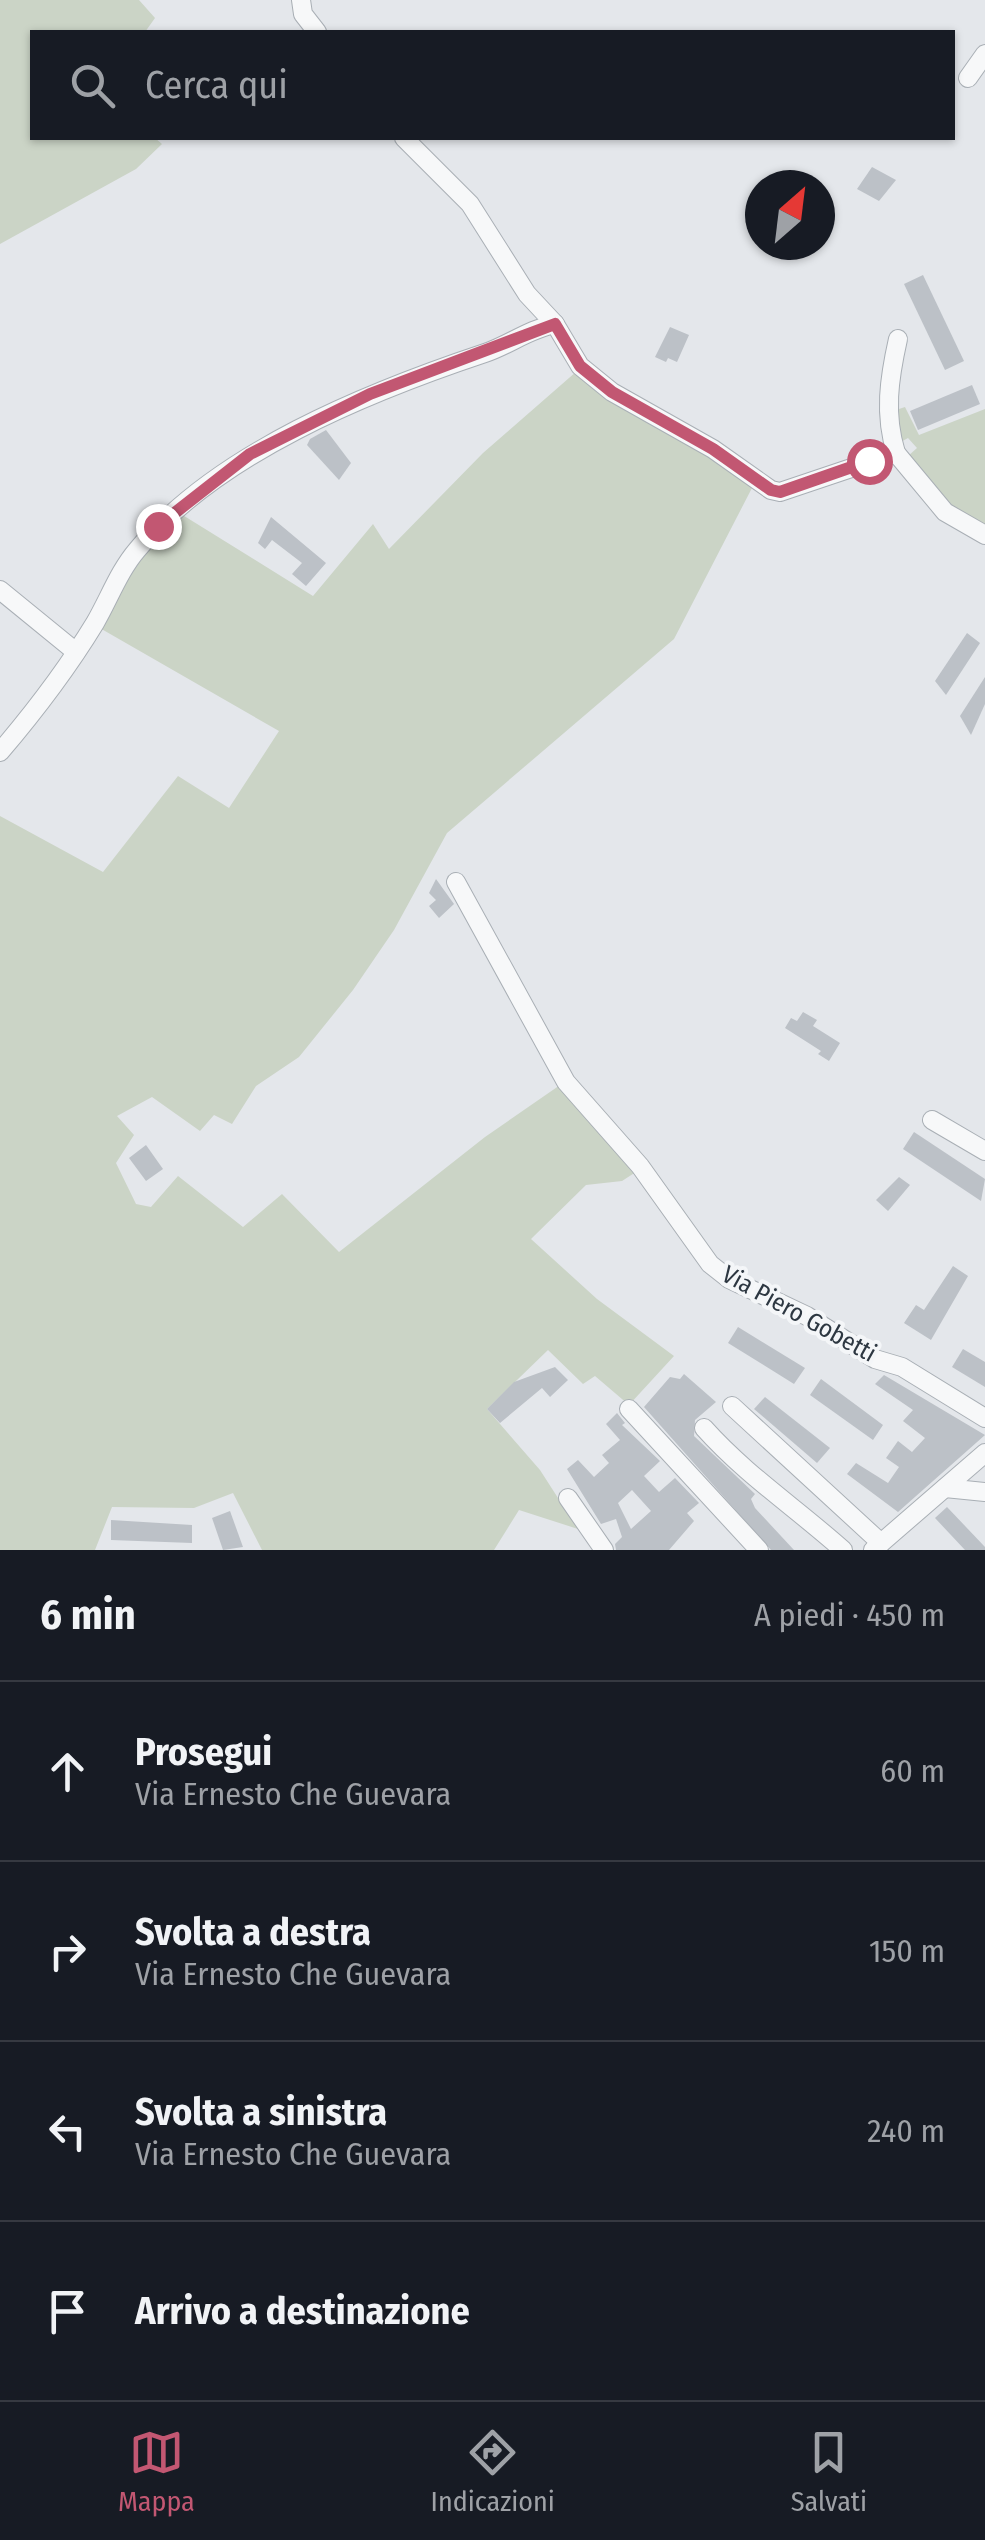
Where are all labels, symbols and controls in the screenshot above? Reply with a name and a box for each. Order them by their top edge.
search box [30,30,955,140]
icon: search [65,58,120,113]
text: Cerca qui [145,62,288,108]
north arrow [745,170,835,260]
route start [847,439,893,485]
route end [136,504,182,550]
street label: Via Piero Gobetti [717,1259,881,1369]
text: 6 min [40,1590,136,1640]
text: A piedi · 450 m [754,1596,945,1634]
text: Prosegui [135,1729,272,1775]
icon: ahead [40,1744,95,1799]
text: 60 m [880,1752,945,1790]
text: Via Ernesto Che Guevara [135,1775,451,1813]
text: Svolta a destra [135,1909,371,1955]
icon: right [40,1924,95,1979]
text: 150 m [869,1932,945,1970]
text: Via Ernesto Che Guevara [135,1955,451,1993]
text: Svolta a sinistra [135,2089,387,2135]
icon: left [40,2104,95,2159]
text: 240 m [867,2112,945,2150]
text: Via Ernesto Che Guevara [135,2135,451,2173]
icon: arrive [40,2284,95,2339]
text: Arrivo a destinazione [135,2288,470,2334]
tab: Mappa [118,2425,195,2518]
tab: Indicazioni [431,2425,555,2518]
tab: Salvati [791,2425,867,2518]

